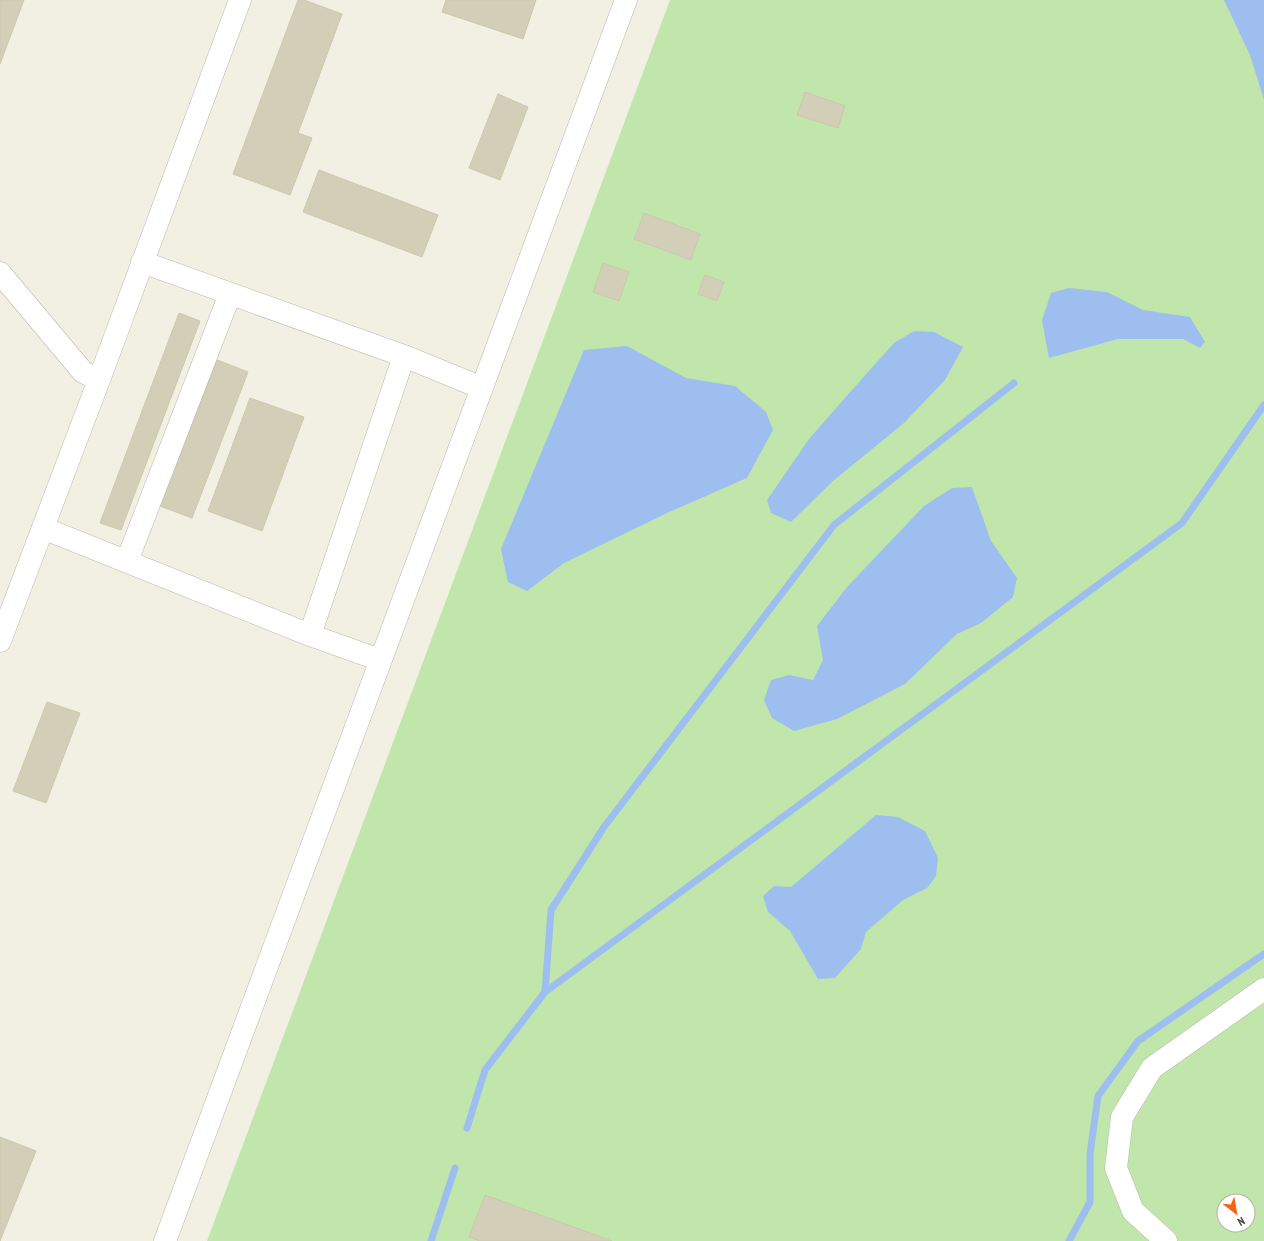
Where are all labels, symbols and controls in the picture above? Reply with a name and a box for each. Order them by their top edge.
north arrow [1216,1193,1256,1233]
text: N [1235,1214,1247,1229]

